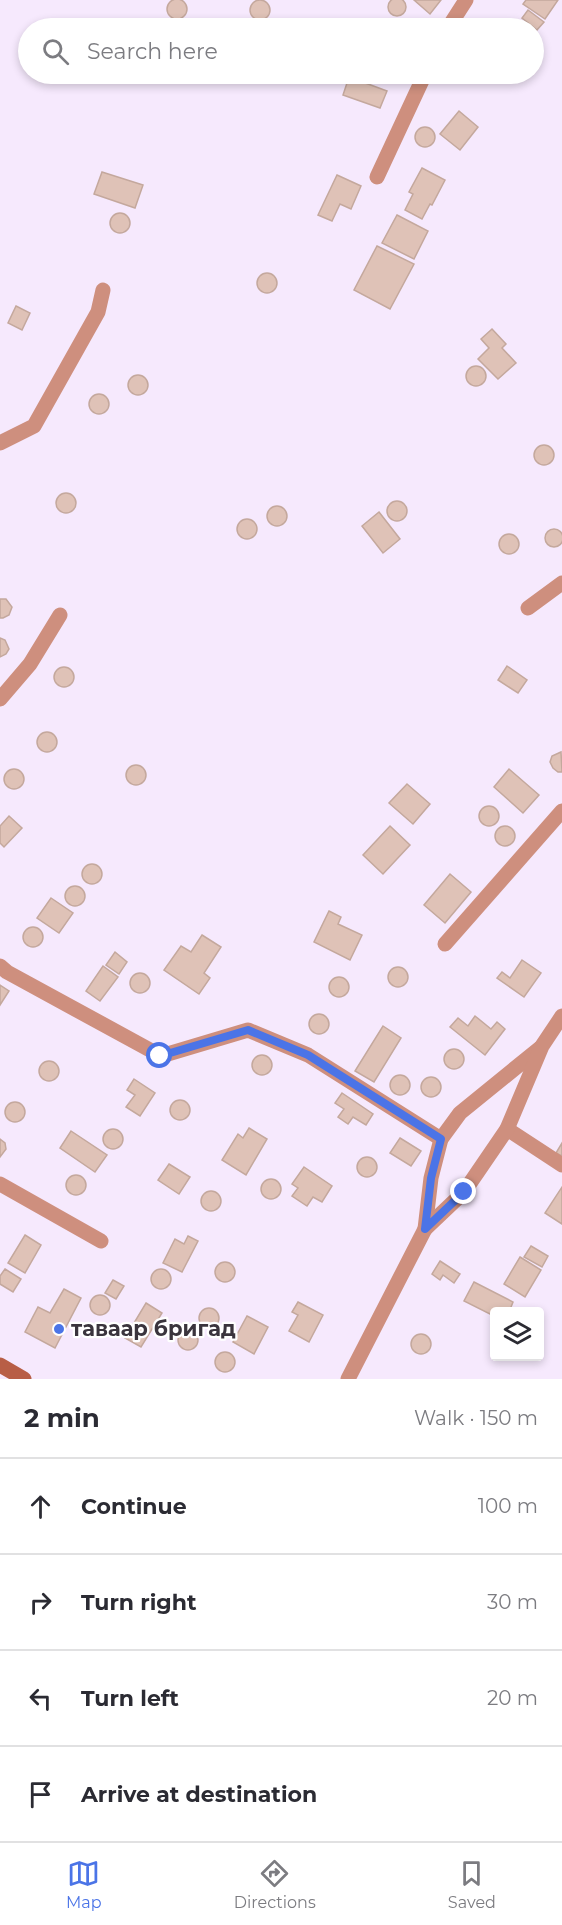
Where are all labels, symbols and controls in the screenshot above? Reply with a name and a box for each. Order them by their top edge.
search box [18,18,544,84]
icon: search [39,35,72,68]
text: Search here [87,38,218,65]
route start [146,1042,172,1068]
route end [450,1178,476,1204]
map controls [490,1307,544,1361]
button: layers [490,1307,544,1361]
place label: таваар бригад [71,1316,236,1341]
marker: таваар бригад [52,1322,66,1336]
text: 2 min [24,1402,100,1434]
text: Walk · 150 m [414,1406,538,1430]
icon: ahead [24,1490,57,1523]
text: Continue [81,1493,187,1520]
text: 100 m [478,1494,538,1518]
icon: right [24,1586,57,1619]
text: Turn right [81,1589,196,1616]
text: 30 m [487,1590,538,1614]
icon: left [24,1682,57,1715]
text: Turn left [81,1685,179,1712]
text: 20 m [487,1686,538,1710]
icon: arrive [24,1778,57,1811]
text: Arrive at destination [81,1781,317,1808]
tab: Map [66,1857,102,1912]
tab: Directions [234,1857,316,1912]
tab: Saved [448,1857,496,1912]

